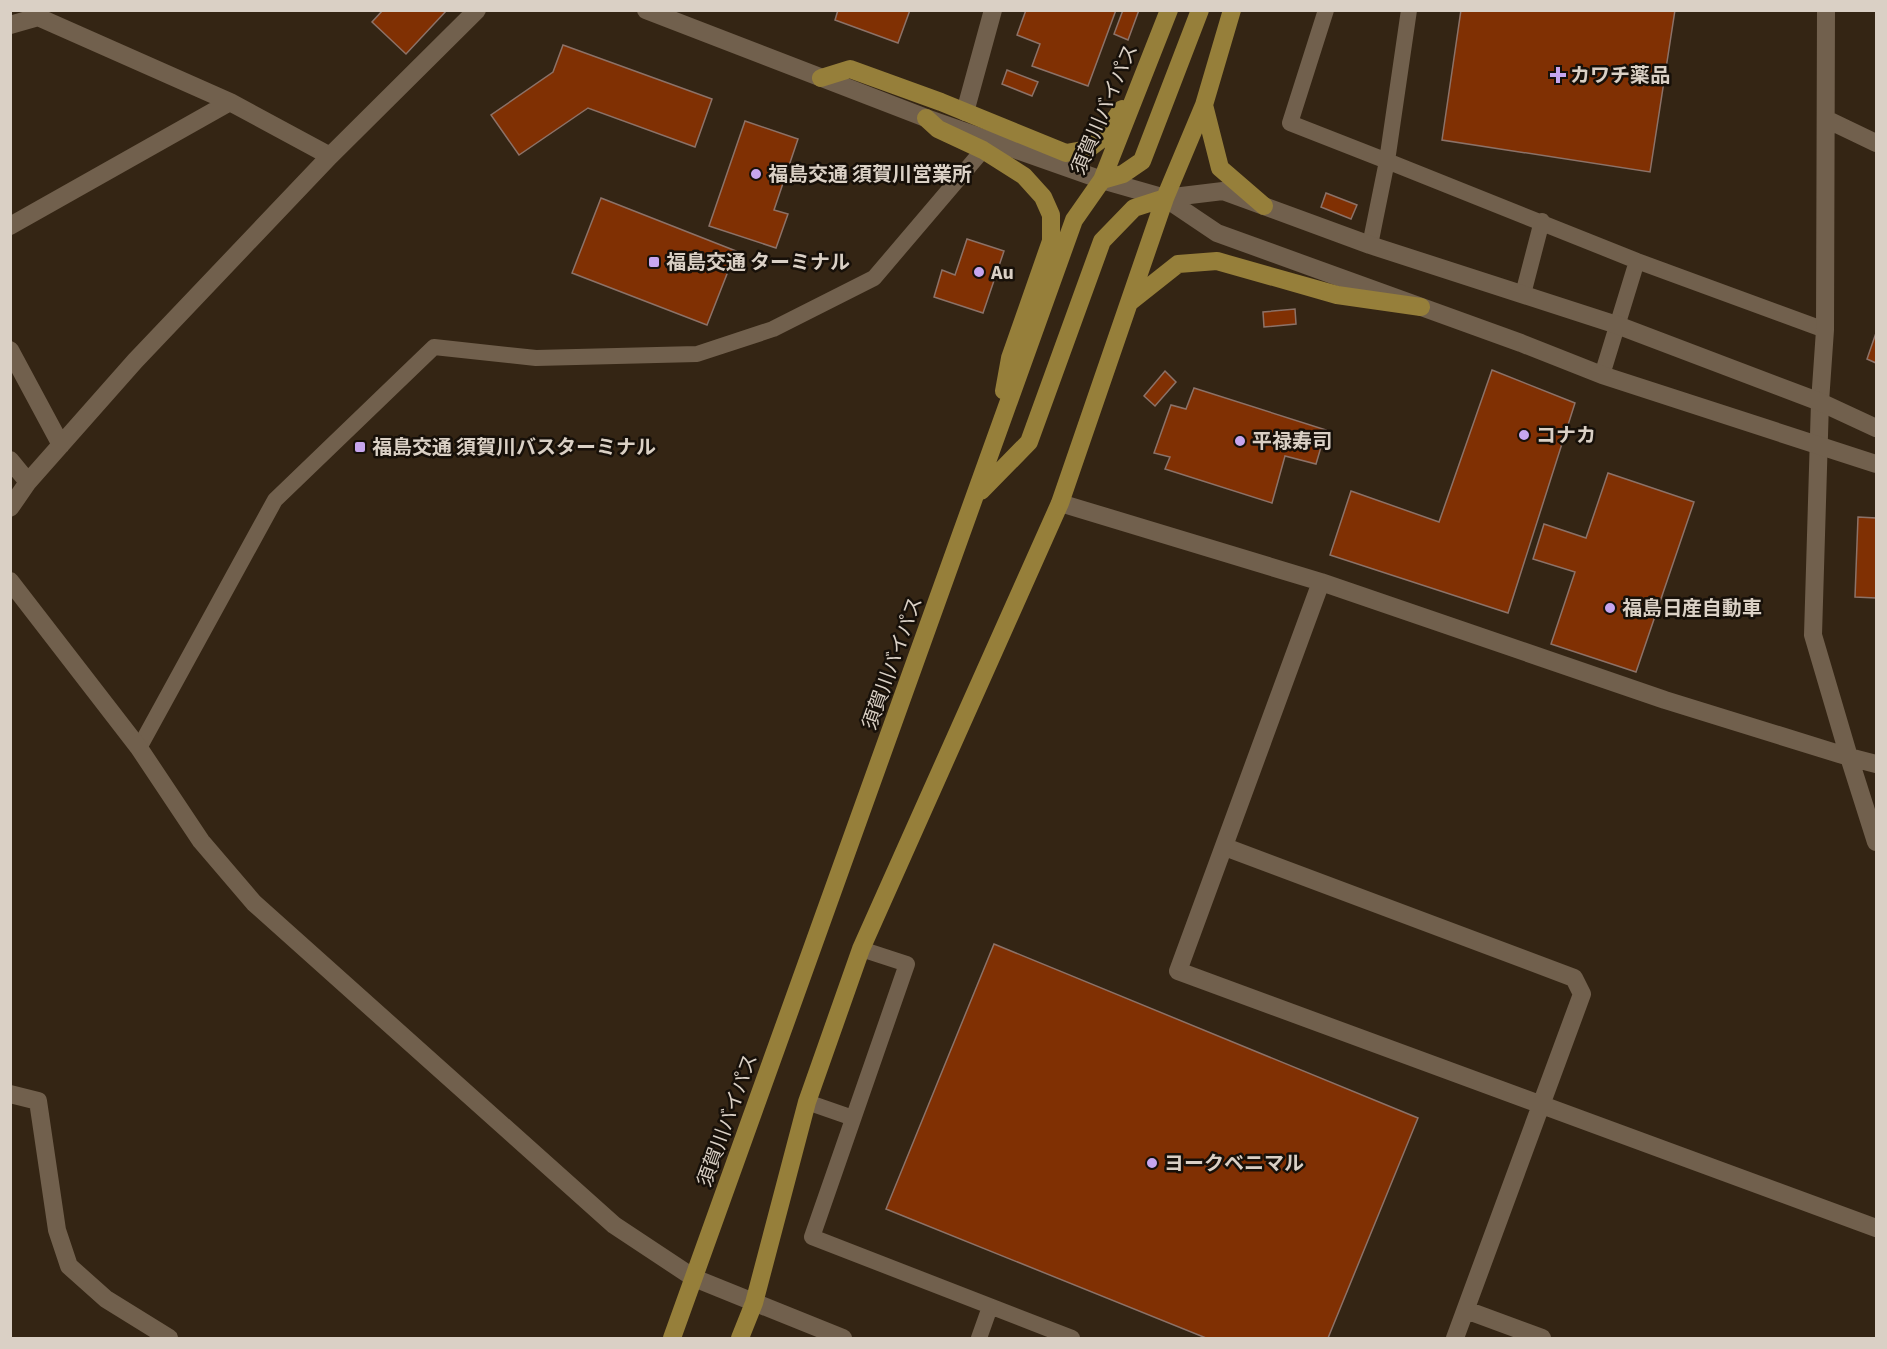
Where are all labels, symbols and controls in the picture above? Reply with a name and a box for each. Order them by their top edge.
street label: 須賀川バイパス [1065,40,1145,179]
place label: カワチ薬品 [1570,62,1670,90]
marker: カワチ薬品 [1551,68,1565,82]
place label: 福島交通 須賀川営業所 [768,161,972,189]
marker: 福島交通 須賀川営業所 [749,167,763,181]
place label: 福島交通 ターミナル [666,249,850,277]
marker: 福島交通 ターミナル [647,255,661,269]
place label: Au [990,259,1014,287]
marker: Au [972,265,986,279]
place label: コナカ [1536,422,1596,450]
place label: 平禄寿司 [1252,428,1332,456]
marker: コナカ [1517,428,1531,442]
place label: 福島交通 須賀川バスターミナル [372,434,656,462]
marker: 平禄寿司 [1233,434,1247,448]
marker: 福島交通 須賀川バスターミナル [353,440,367,454]
street label: 須賀川バイパス [856,593,930,734]
place label: 福島日産自動車 [1622,595,1762,623]
marker: 福島日産自動車 [1603,601,1617,615]
street label: 須賀川バイパス [691,1050,765,1191]
place label: ヨークベニマル [1164,1150,1304,1178]
marker: ヨークベニマル [1145,1156,1159,1170]

